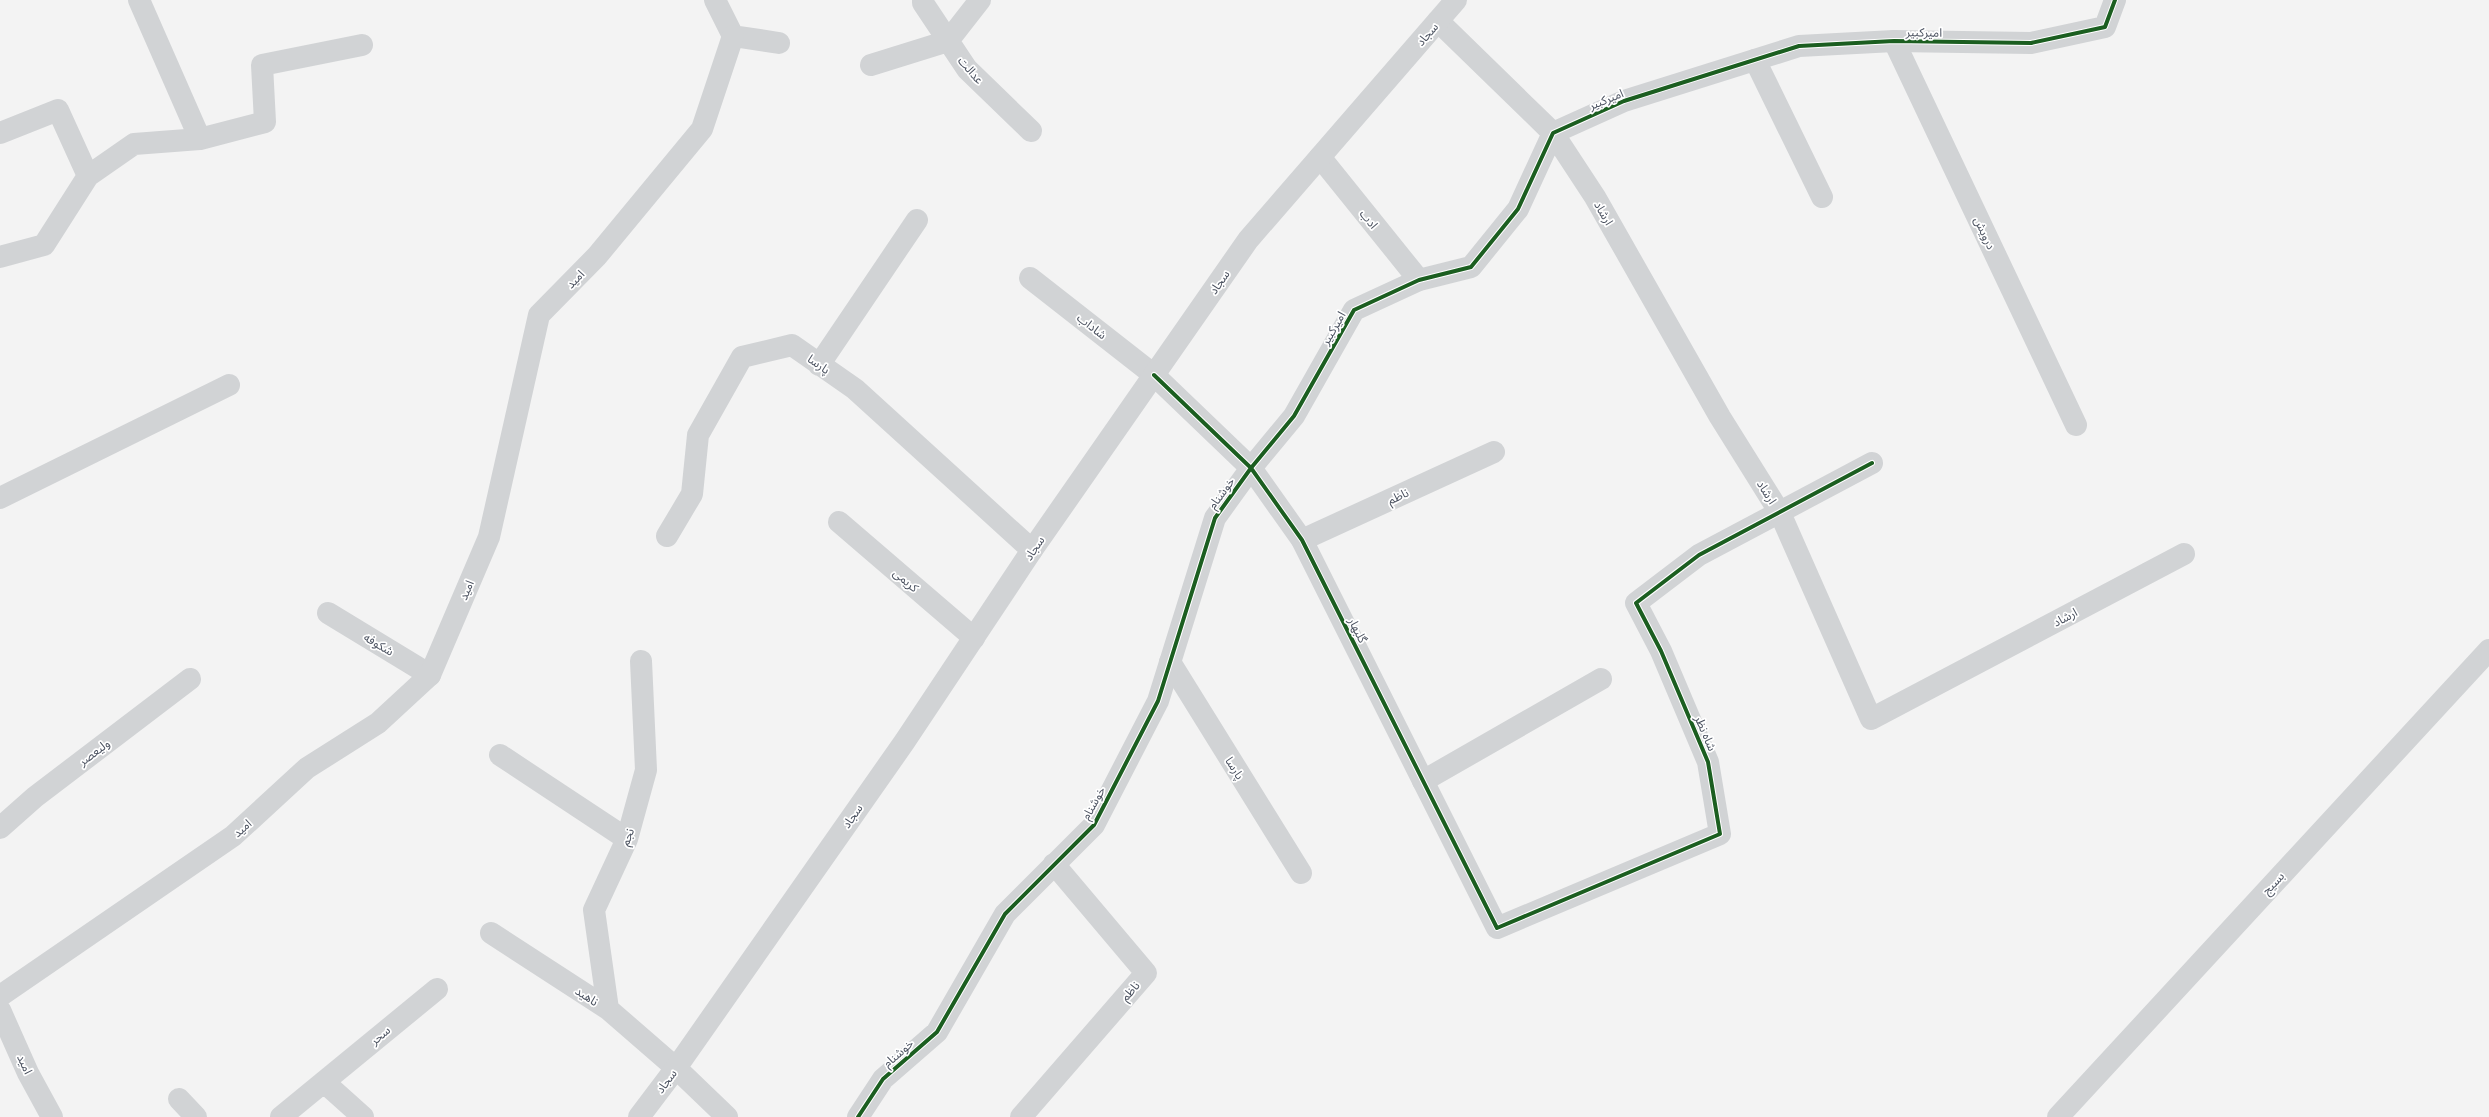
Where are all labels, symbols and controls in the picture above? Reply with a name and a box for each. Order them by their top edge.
street label: سجاد [1413,19,1441,49]
street label: امیرکبیر [1905,24,1942,40]
street label: عدالت [955,53,987,87]
street label: امیرکبیر [1585,85,1626,113]
street label: ارشاد [1591,198,1617,228]
street label: ادب [1357,206,1381,232]
street label: درویش [1971,214,1999,252]
street label: امید [563,266,587,291]
street label: سجاد [1205,267,1233,297]
street label: امیرکبیر [1317,308,1349,348]
street label: شاداب [1074,310,1110,342]
street label: پارسا [804,351,833,378]
street label: خوشنام [1204,474,1239,513]
street label: ارشاد [1754,477,1780,507]
street label: ناظم [1385,485,1412,509]
street label: سجاد [1020,533,1048,563]
street label: کریمی [890,565,923,596]
street label: امید [455,578,477,602]
street label: ارشاد [2050,604,2080,630]
street label: گلبهار [1345,614,1371,646]
street label: شکوفه [361,629,397,659]
street label: شاه نظر [1691,712,1720,753]
street label: ولیعصر [75,735,113,769]
street label: پارسا [1221,754,1248,783]
street label: خوشنام [1078,784,1110,823]
street label: سجاد [838,801,866,831]
street label: امید [230,816,255,840]
street label: نجم [617,826,639,849]
street label: بسیج [2259,868,2289,899]
street label: ناظم [1117,978,1144,1005]
street label: ناهید [573,983,601,1009]
street label: سحر [366,1022,393,1048]
street label: خوشنام [880,1036,918,1072]
street label: امید [14,1052,36,1076]
street label: سجاد [652,1066,680,1096]

